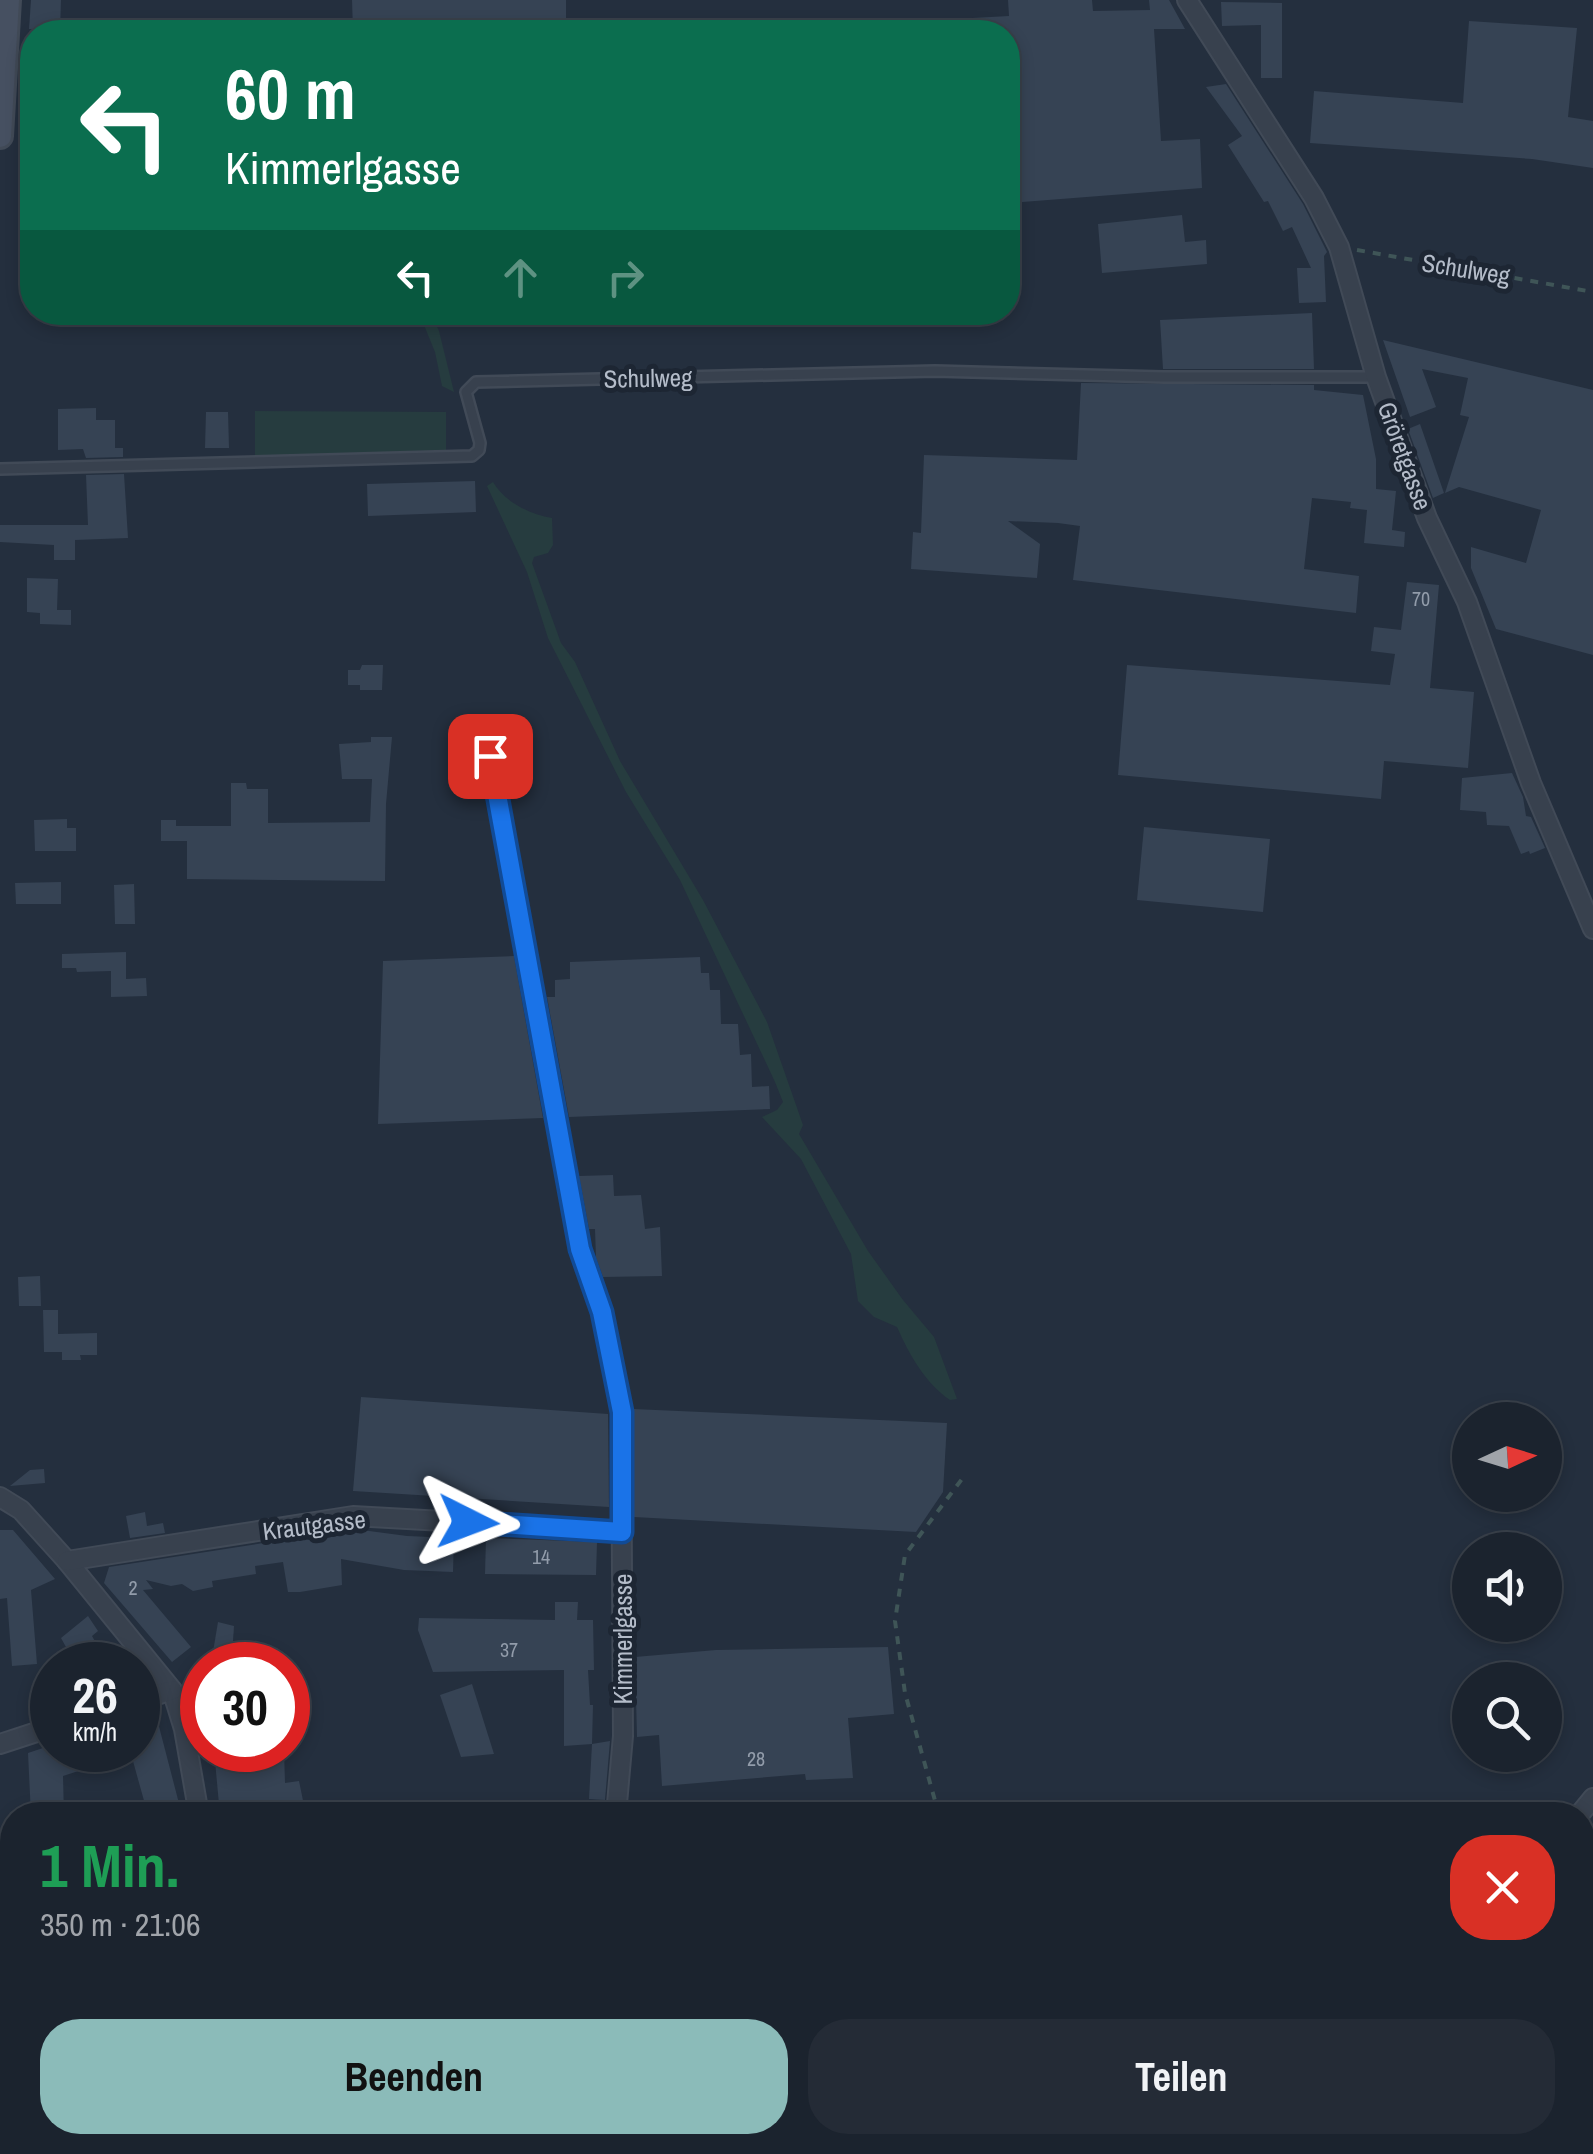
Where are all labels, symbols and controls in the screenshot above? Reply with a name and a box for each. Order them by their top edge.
text: 60 m [225,47,356,141]
icon: left [60,60,190,190]
text: Kimmerlgasse [225,137,461,198]
street label: Schulweg [1419,245,1513,293]
icon: left [388,250,443,305]
icon: ahead [493,250,548,305]
icon: right [598,250,653,305]
street label: Schulweg [603,360,693,396]
street label: Gröretgasse [1370,397,1440,515]
house number: 70 [1412,585,1430,612]
pin [448,714,533,799]
icon: arrive [463,729,518,784]
north arrow [1452,1402,1562,1512]
map controls [1452,1402,1562,1772]
position arrow [416,1470,520,1574]
street label: Krautgasse [260,1502,368,1548]
button: sound [1452,1532,1562,1642]
house number: 14 [532,1543,550,1570]
street label: Kimmerlgasse [606,1573,640,1705]
house number: 2 [128,1574,138,1601]
house number: 37 [500,1636,518,1663]
speed limit sign: 30 [180,1642,310,1772]
text: 26 [72,1661,118,1729]
button: search [1452,1662,1562,1772]
text: km/h [73,1715,117,1749]
house number: 28 [747,1745,765,1772]
text: 1 Min. [40,1825,179,1906]
button: close [1450,1835,1555,1940]
text: 350 m · 21:06 [40,1903,200,1946]
button: Beenden [40,2019,788,2134]
button: Teilen [808,2019,1555,2134]

